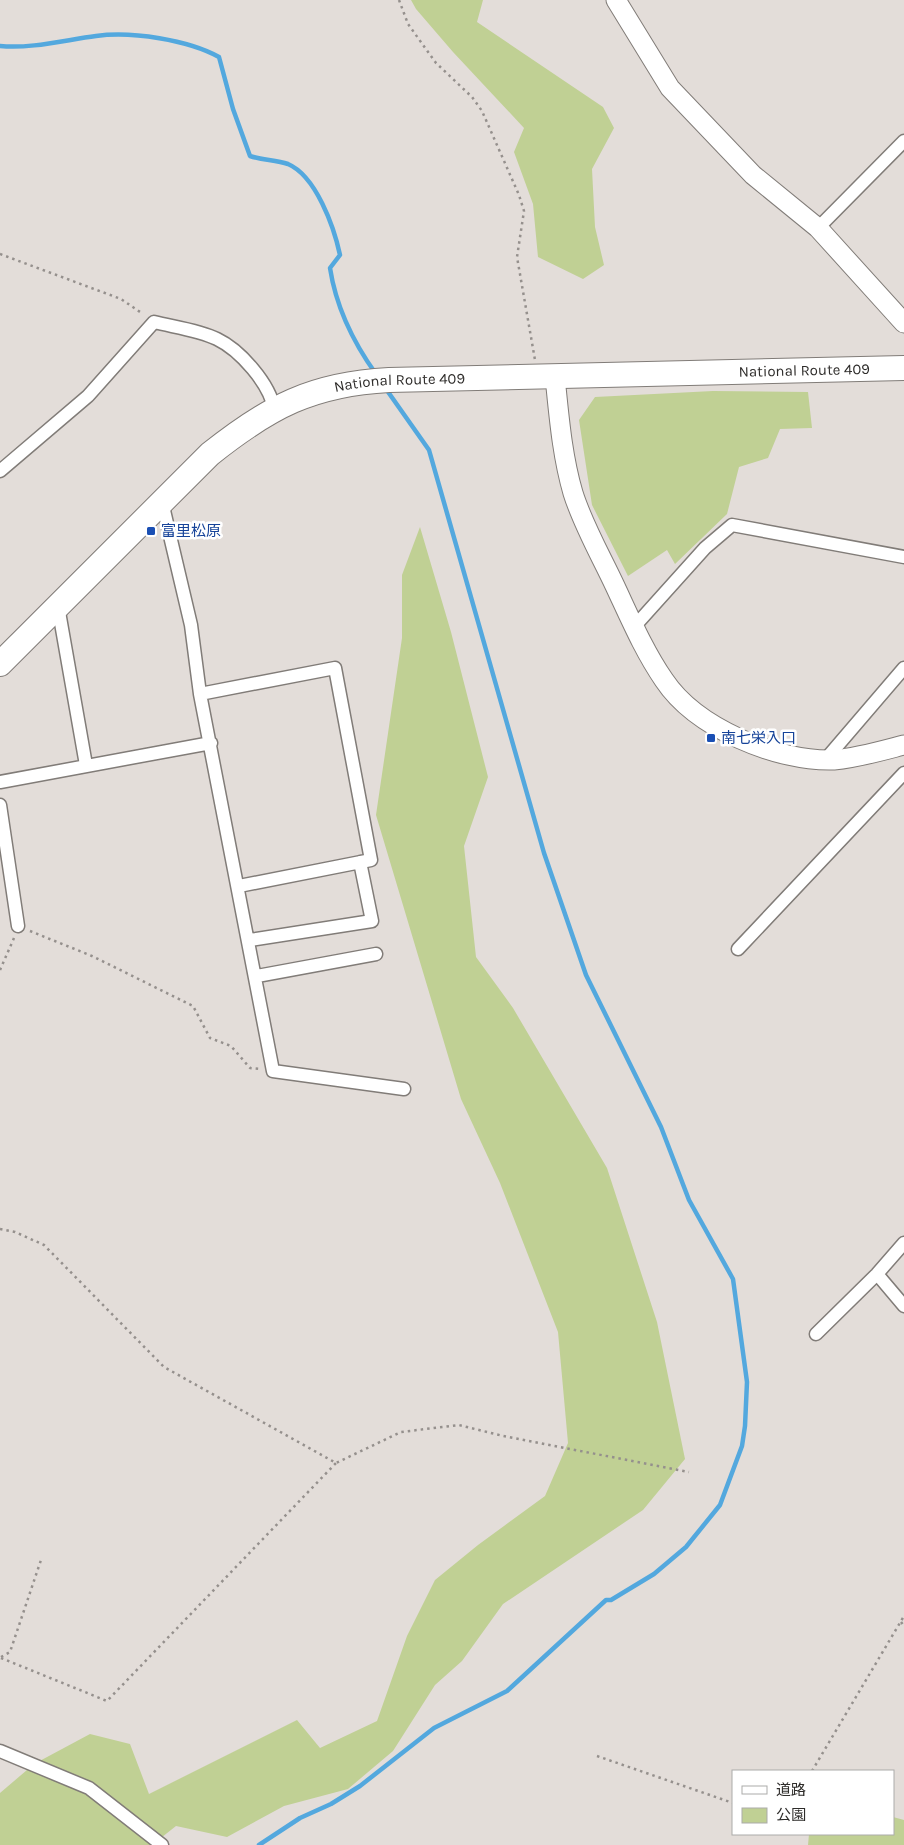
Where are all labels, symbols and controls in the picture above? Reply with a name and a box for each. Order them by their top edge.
street label: National Route 409 [738,360,870,381]
street label: National Route 409 [332,369,465,396]
place label: 富里松原 [161,522,221,540]
marker: 富里松原 [145,525,157,537]
place label: 南七栄入口 [721,729,796,747]
marker: 南七栄入口 [705,732,717,744]
legend [732,1770,894,1835]
text: 道路 [776,1781,806,1799]
text: 公園 [776,1806,806,1824]

